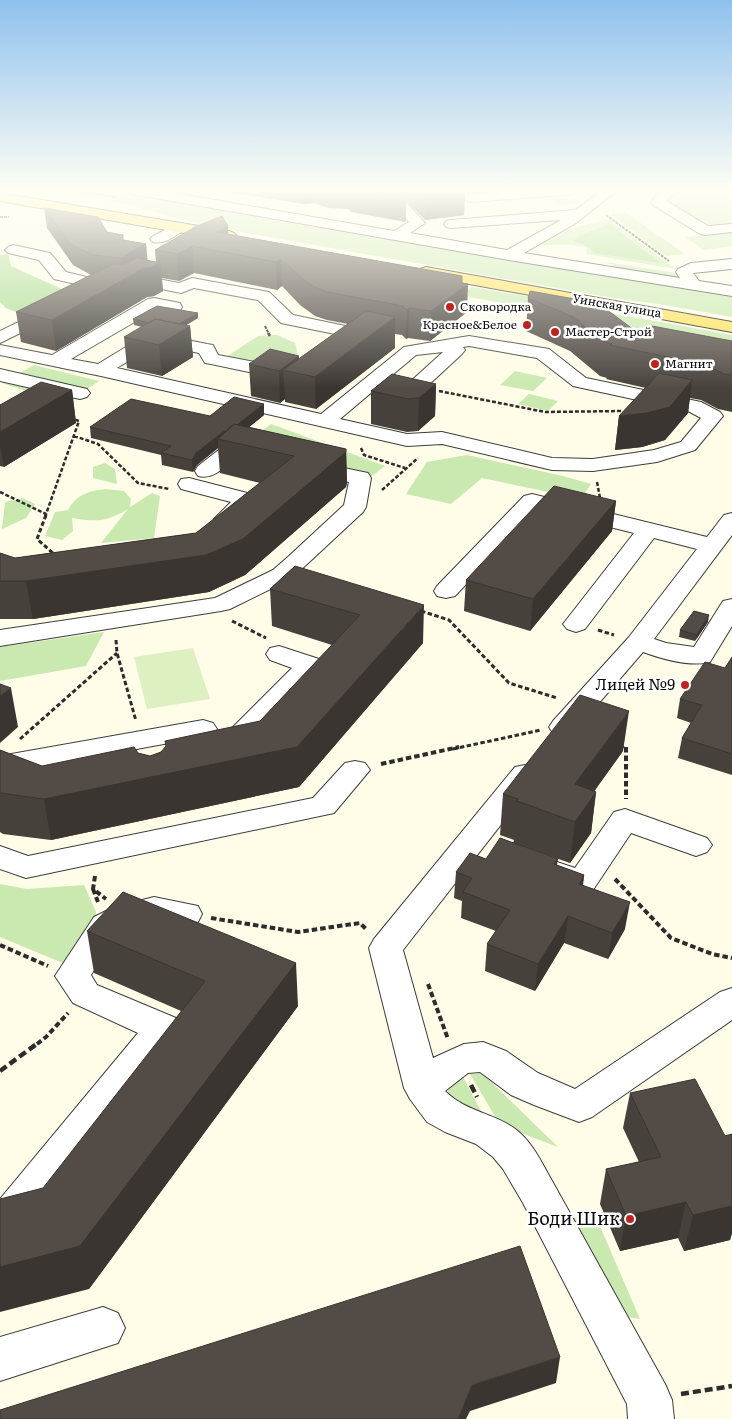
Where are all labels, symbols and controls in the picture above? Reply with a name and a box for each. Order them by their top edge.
street label: Уинская улица [571,288,663,322]
place label: Сковородка [460,297,532,315]
marker: Сковородка [444,301,456,313]
place label: Красное&Белое [422,315,517,333]
marker: Красное&Белое [521,319,533,331]
place label: Мастер-Строй [565,322,652,340]
marker: Мастер-Строй [549,326,561,338]
place label: Магнит [665,354,713,372]
marker: Магнит [649,358,661,370]
place label: Лицей №9 [596,672,675,695]
marker: Лицей №9 [679,679,691,691]
place label: Боди Шик [527,1204,620,1231]
marker: Боди Шик [624,1213,636,1225]

